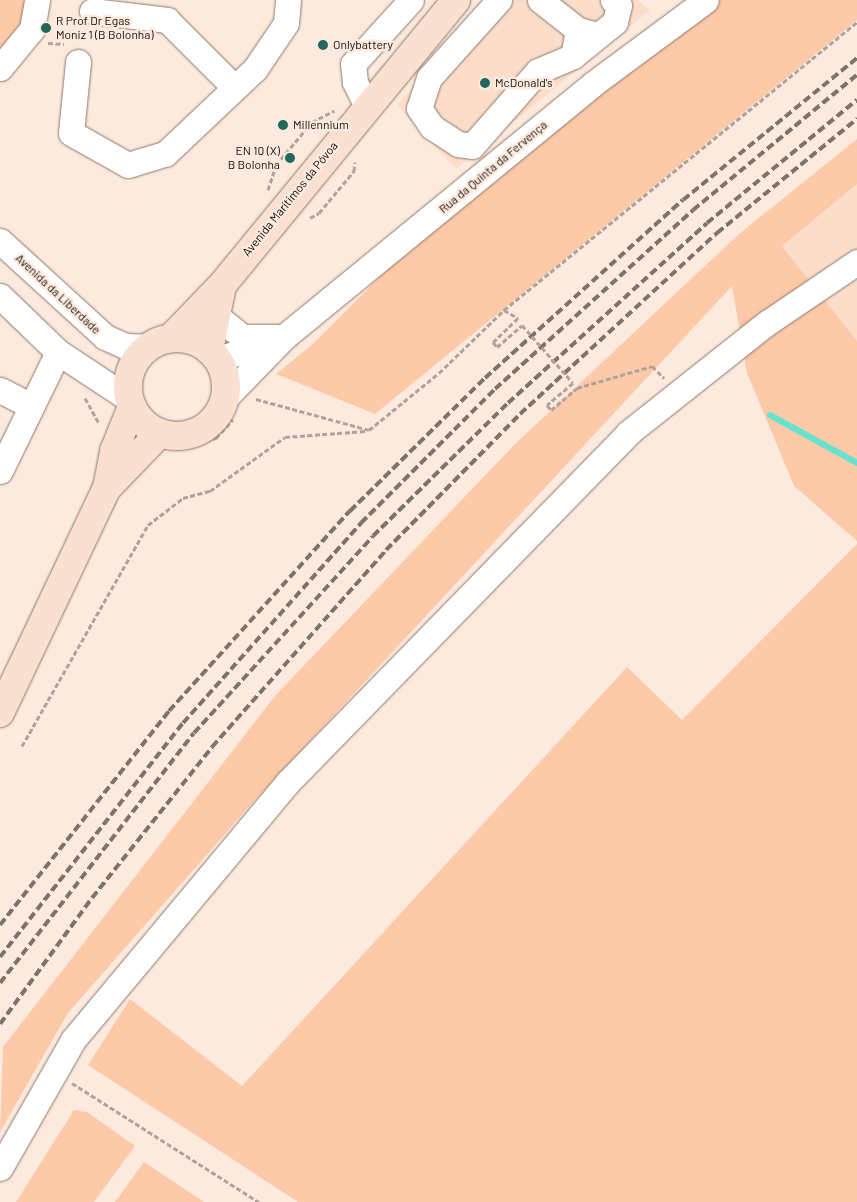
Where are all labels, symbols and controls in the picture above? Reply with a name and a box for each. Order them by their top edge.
place label: R Prof Dr Egas Moniz 1 (B Bolonha) [56,14,154,42]
marker: R Prof Dr Egas Moniz 1 (B Bolonha) [40,22,52,34]
place label: Onlybattery [333,38,393,52]
marker: Onlybattery [317,39,329,51]
place label: McDonald's [495,76,553,90]
marker: McDonald's [479,77,491,89]
place label: Millennium [293,118,349,132]
street label: Rua da Quinta da Fervença [436,118,550,216]
marker: Millennium [277,119,289,131]
street label: Avenida Marítimos da Póvoa [239,139,341,259]
place label: EN 10 (X) B Bolonha [228,144,280,172]
marker: EN 10 (X) B Bolonha [284,152,296,164]
street label: Avenida da Liberdade [12,251,104,337]

